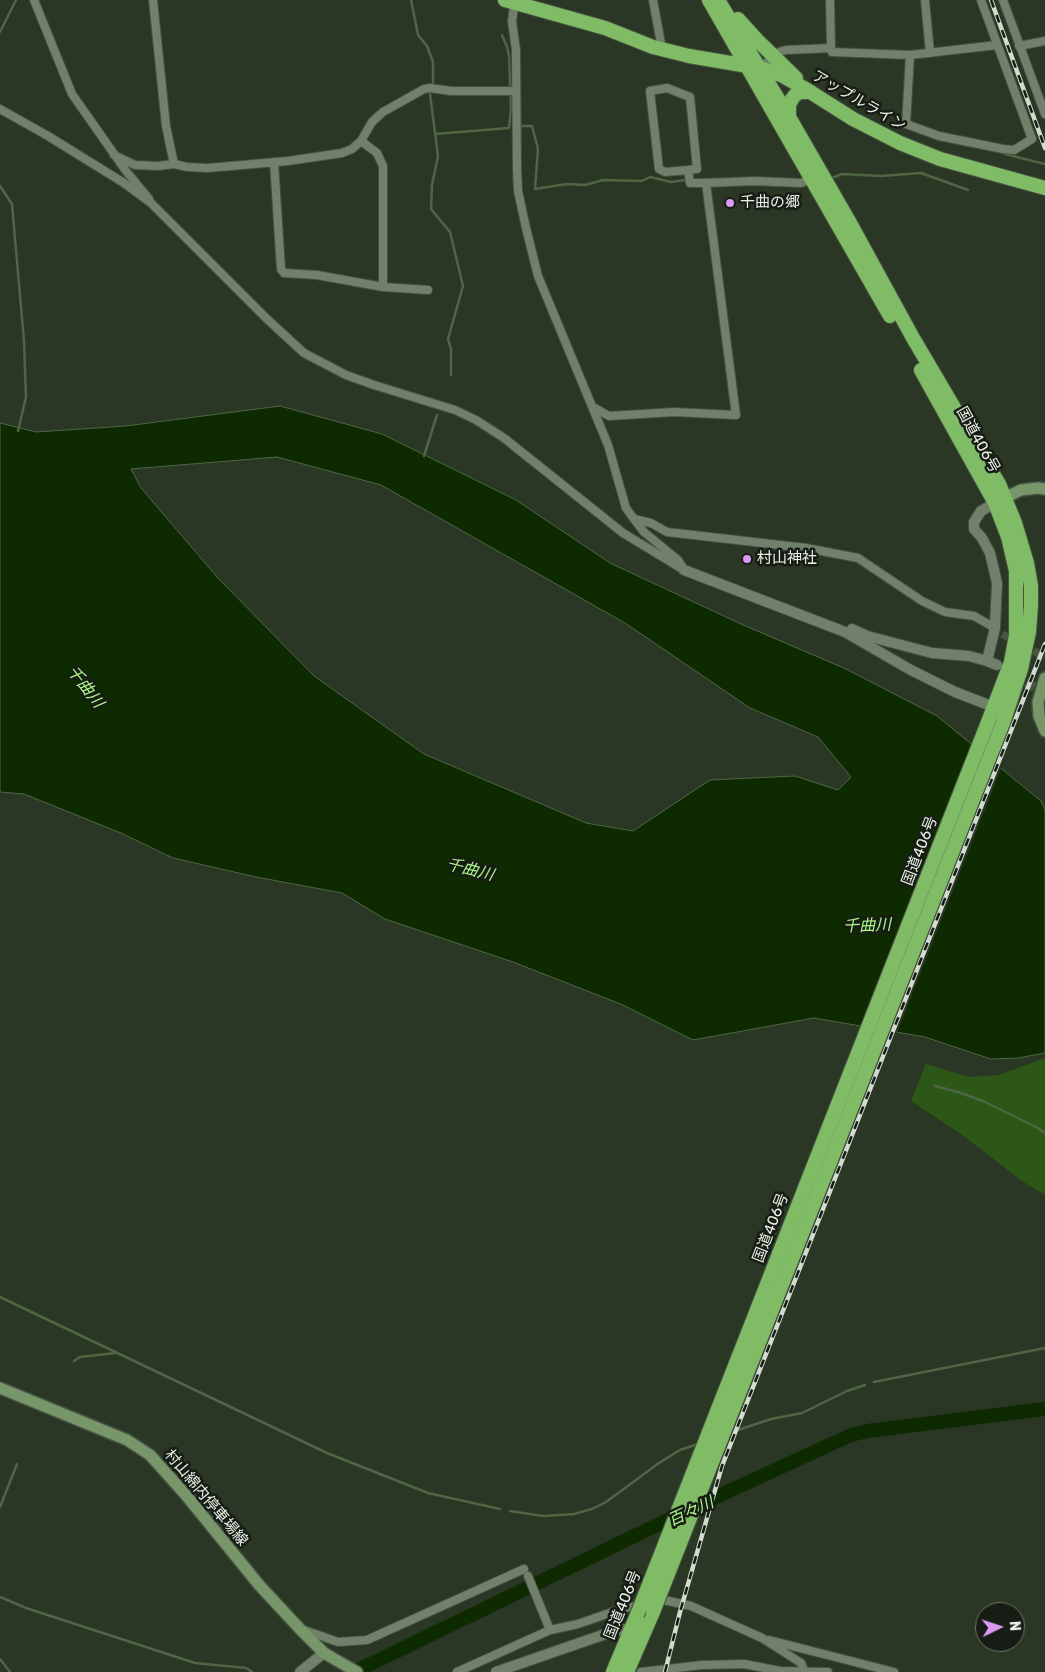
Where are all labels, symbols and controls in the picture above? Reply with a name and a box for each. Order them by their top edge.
street label: アップルライン [809,67,909,135]
place label: 千曲の郷 [740,194,800,212]
marker: 千曲の郷 [724,197,736,209]
street label: 国道406号 [952,404,1004,476]
place label: 村山神社 [757,550,817,568]
marker: 村山神社 [741,553,753,565]
water label: 千曲川 [63,662,107,712]
street label: 国道406号 [899,814,941,888]
water label: 千曲川 [444,855,496,885]
water label: 千曲川 [843,916,891,936]
street label: 国道406号 [750,1191,792,1265]
street label: 村山綿内停車場線 [161,1446,251,1550]
water label: 百々川 [665,1493,717,1531]
street label: 国道406号 [601,1568,645,1642]
north arrow [975,1602,1025,1652]
text: N [1006,1620,1023,1632]

